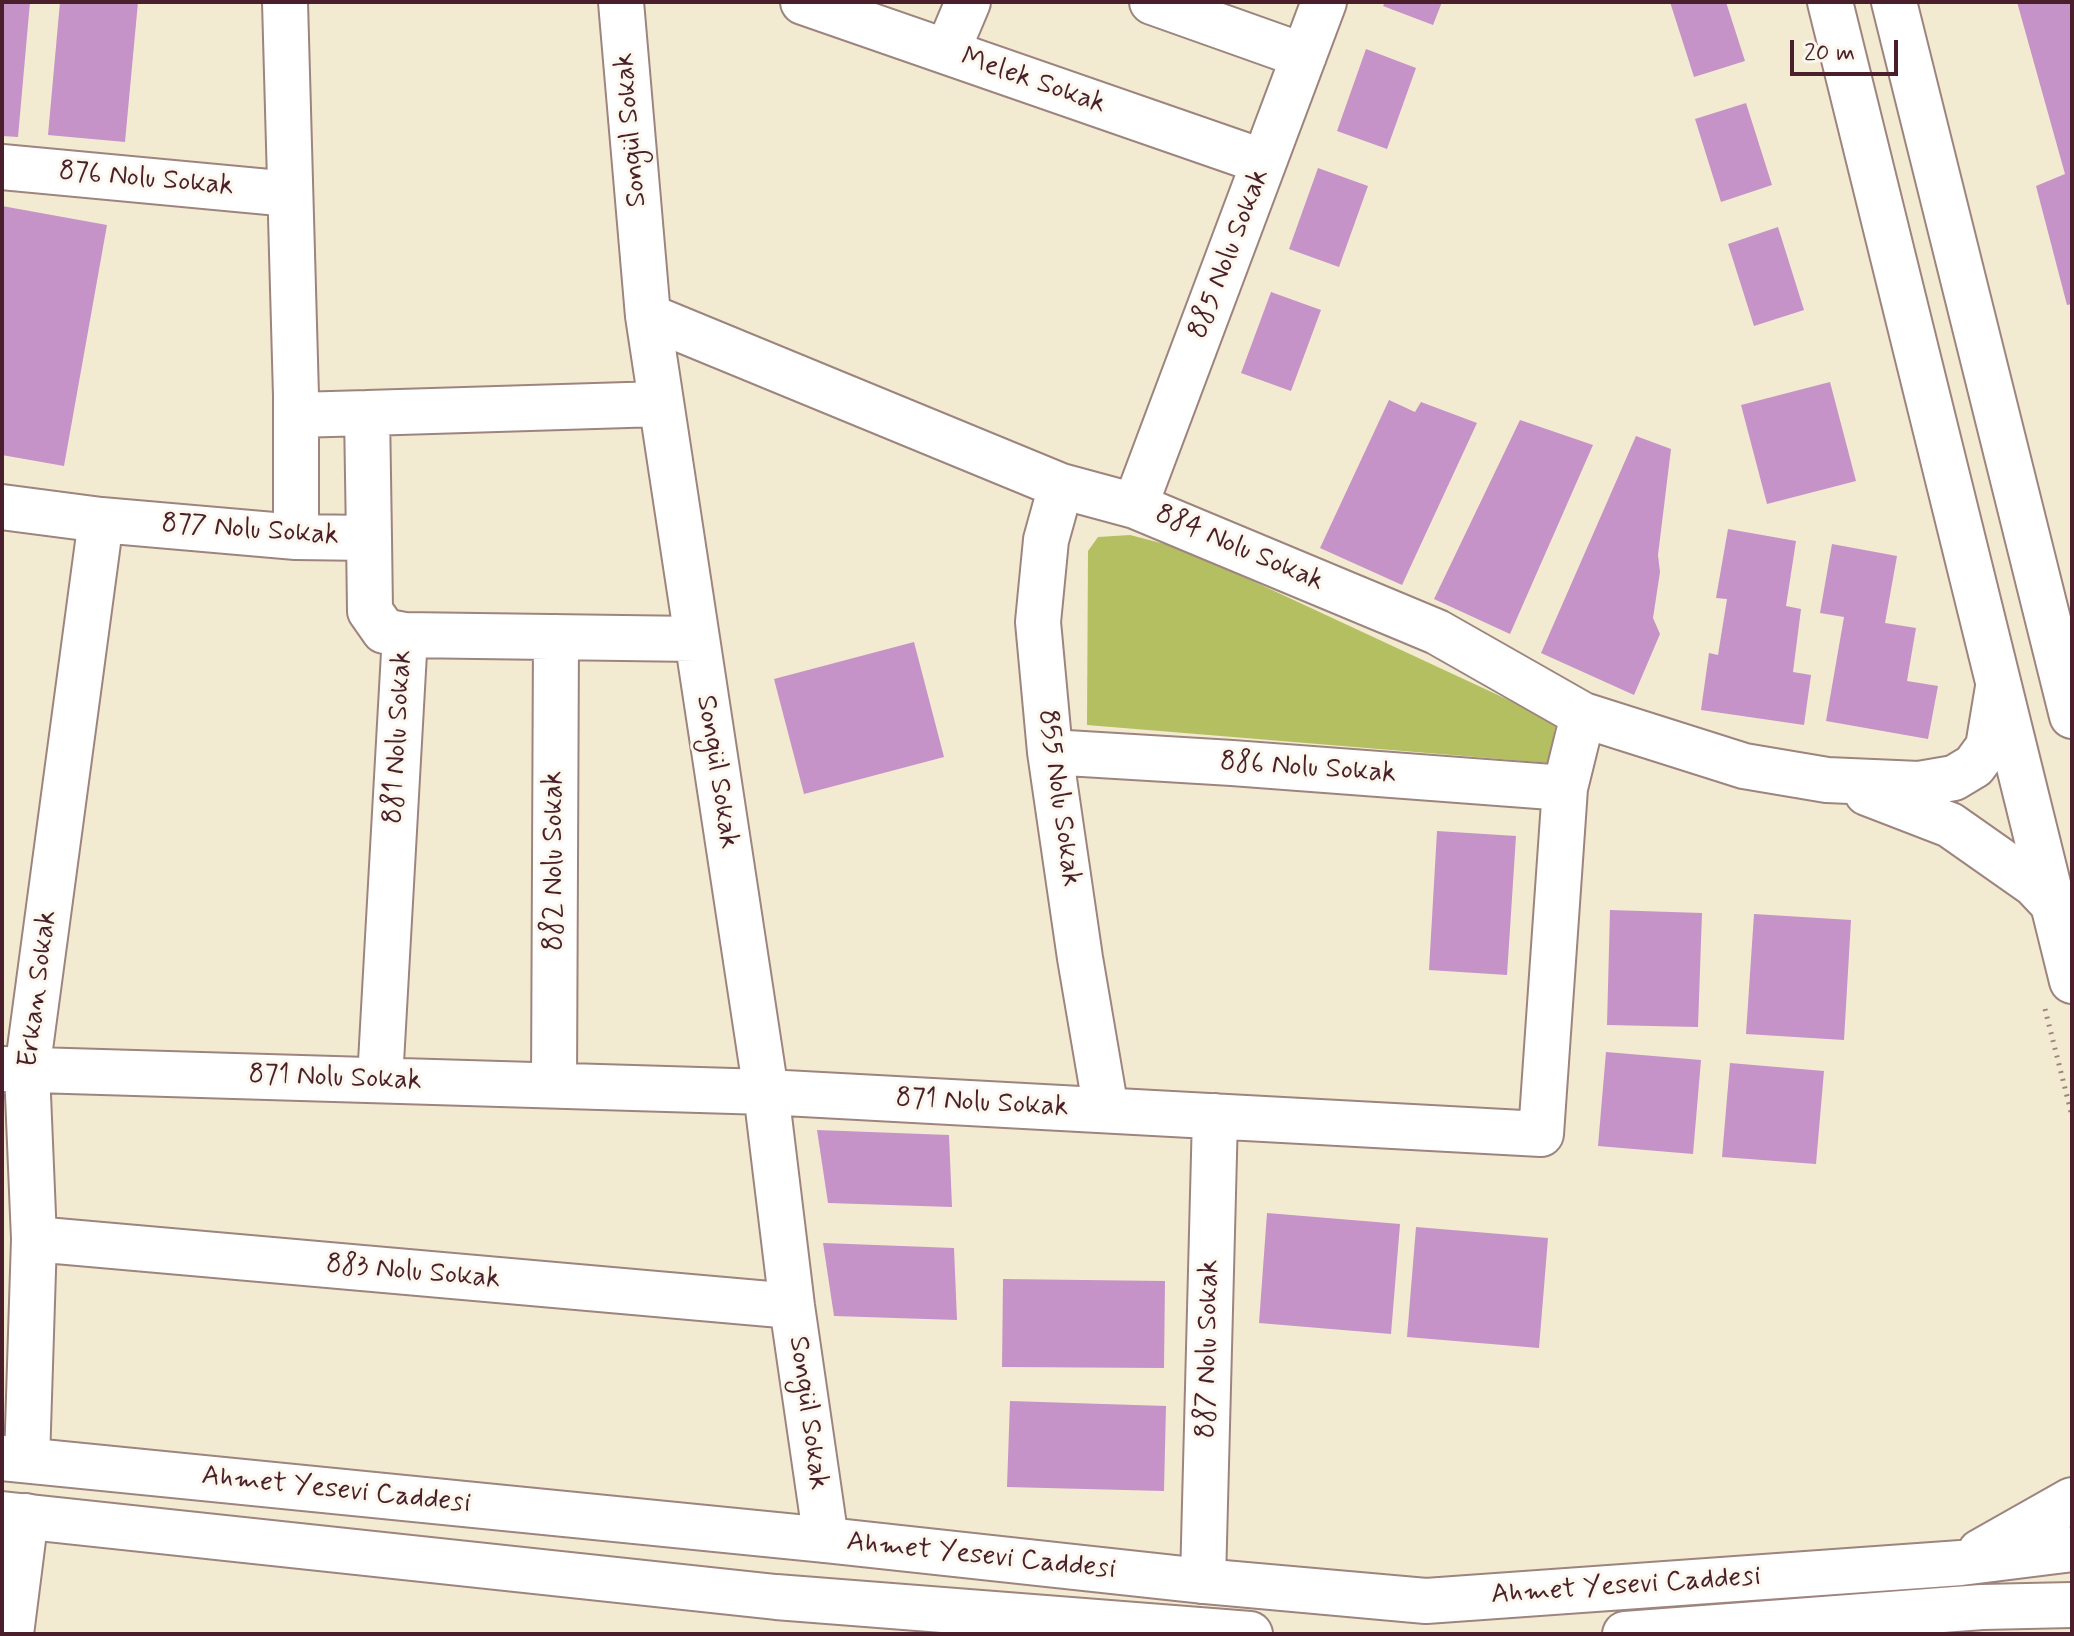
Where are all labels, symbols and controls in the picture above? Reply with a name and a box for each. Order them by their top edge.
scale bar [1794,24,1902,74]
text: 20 m [1804,38,1855,69]
street label: Melek Sokak [956,42,1110,122]
street label: Songül Sokak [609,51,655,209]
street label: 876 Nolu Sokak [57,156,235,204]
street label: 885 Nolu Sokak [1182,164,1278,344]
street label: 884 Nolu Sokak [1150,498,1328,600]
street label: 877 Nolu Sokak [160,508,340,554]
street label: 881 Nolu Sokak [378,649,420,825]
street label: Songül Sokak [687,693,745,851]
street label: 855 Nolu Sokak [1029,707,1087,889]
street label: 886 Nolu Sokak [1219,746,1397,792]
street label: 882 Nolu Sokak [538,771,572,951]
street label: Erkan Sokak [13,909,65,1069]
street label: 871 Nolu Sokak [248,1059,422,1099]
street label: 871 Nolu Sokak [895,1083,1069,1125]
street label: 883 Nolu Sokak [324,1249,502,1297]
street label: 887 Nolu Sokak [1191,1259,1227,1439]
street label: Songül Sokak [780,1334,834,1492]
street label: Ahmet Yesevi Caddesi [200,1460,472,1522]
street label: Ahmet Yesevi Caddesi [845,1526,1117,1588]
street label: Ahmet Yesevi Caddesi [1490,1561,1762,1613]

